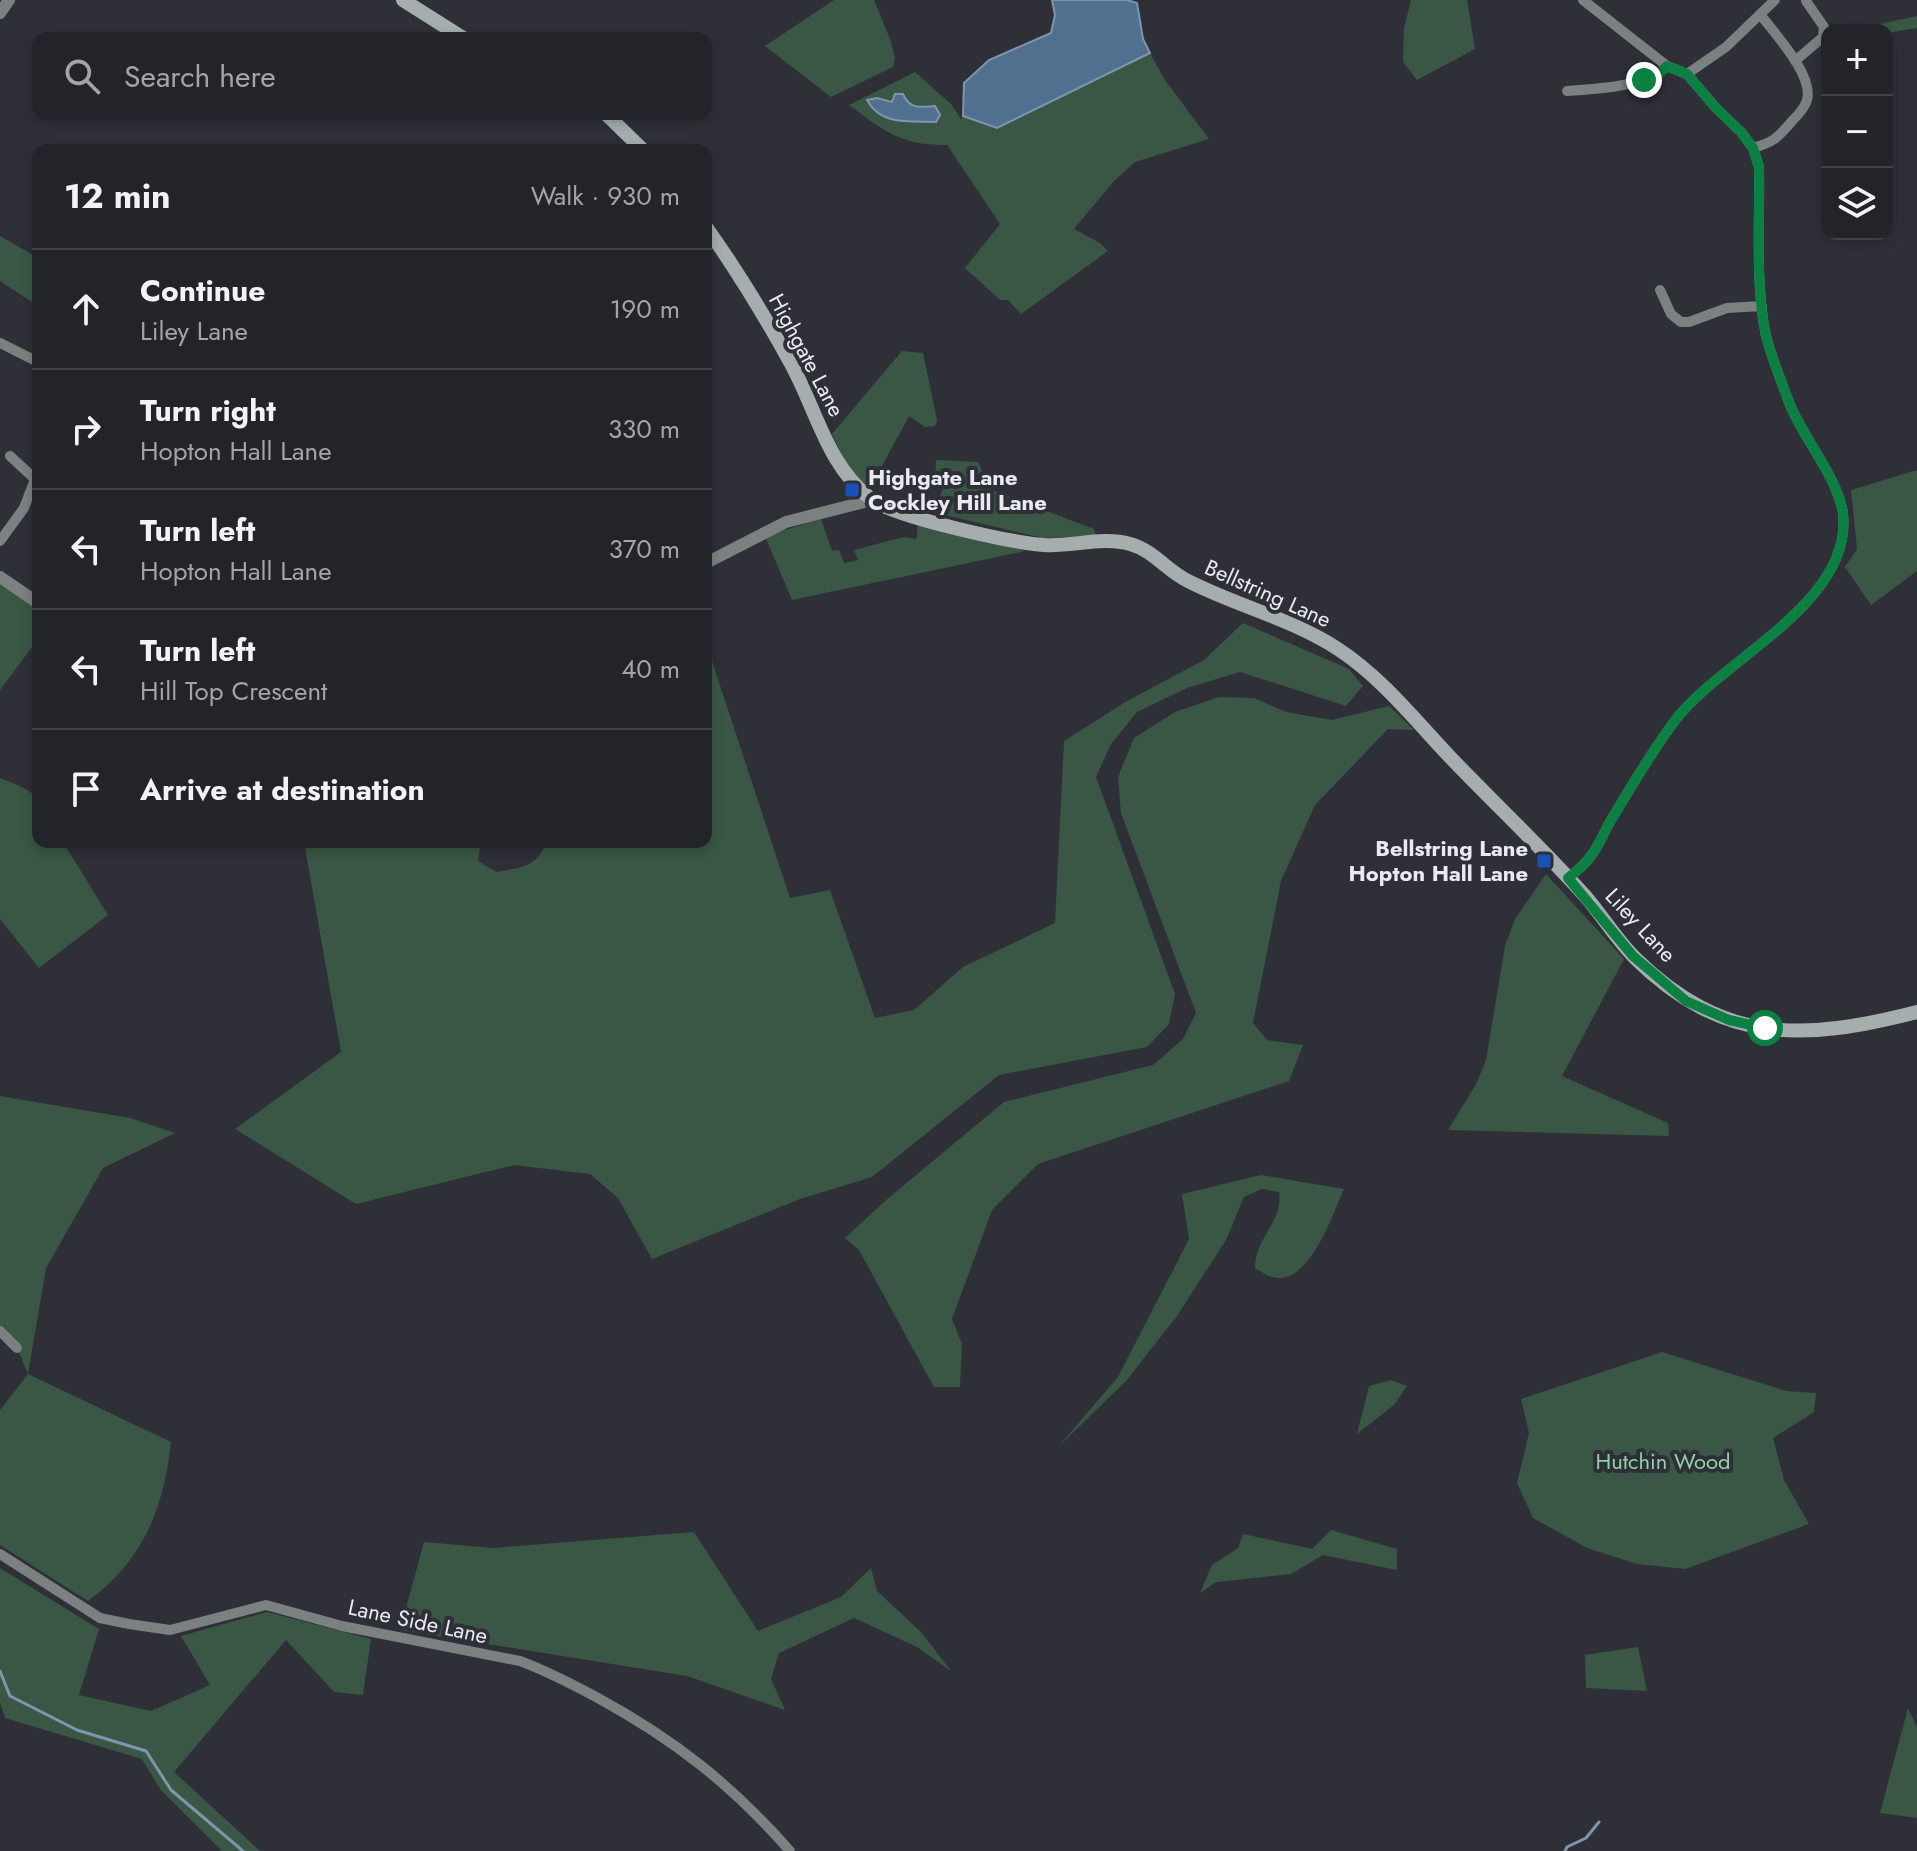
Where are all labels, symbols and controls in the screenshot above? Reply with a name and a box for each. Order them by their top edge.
map controls [1821,24,1893,240]
button: + [1821,24,1893,96]
search box [32,32,712,120]
icon: search [60,54,104,98]
text: Search here [124,55,276,98]
route end [1626,62,1662,98]
button: − [1821,96,1893,168]
button: layers [1821,168,1893,240]
text: 12 min [64,172,171,221]
text: Walk · 930 m [531,177,680,215]
text: Continue [140,269,266,312]
icon: ahead [64,287,108,331]
street label: Highgate Lane [761,288,853,422]
text: 190 m [610,290,680,328]
text: Liley Lane [140,312,248,350]
text: Turn right [140,389,276,432]
icon: right [64,407,108,451]
text: 330 m [608,410,680,448]
text: Hopton Hall Lane [140,432,332,470]
place label: Highgate Lane Cockley Hill Lane [868,461,1047,518]
marker: Highgate Lane Cockley Hill Lane [843,481,861,499]
text: Turn left [140,509,255,552]
icon: left [64,527,108,571]
text: 370 m [609,530,680,568]
street label: Bellstring Lane [1200,551,1336,635]
text: Hopton Hall Lane [140,552,332,590]
text: Turn left [140,629,255,672]
icon: left [64,647,108,691]
text: 40 m [621,650,680,688]
text: Hill Top Crescent [140,672,327,710]
icon: arrive [64,767,108,811]
text: Arrive at destination [140,768,425,811]
place label: Bellstring Lane Hopton Hall Lane [1349,832,1528,889]
marker: Bellstring Lane Hopton Hall Lane [1535,852,1553,870]
street label: Liley Lane [1598,881,1684,969]
route start [1747,1010,1783,1046]
park label: Hutchin Wood [1595,1445,1731,1477]
street label: Lane Side Lane [345,1591,491,1651]

